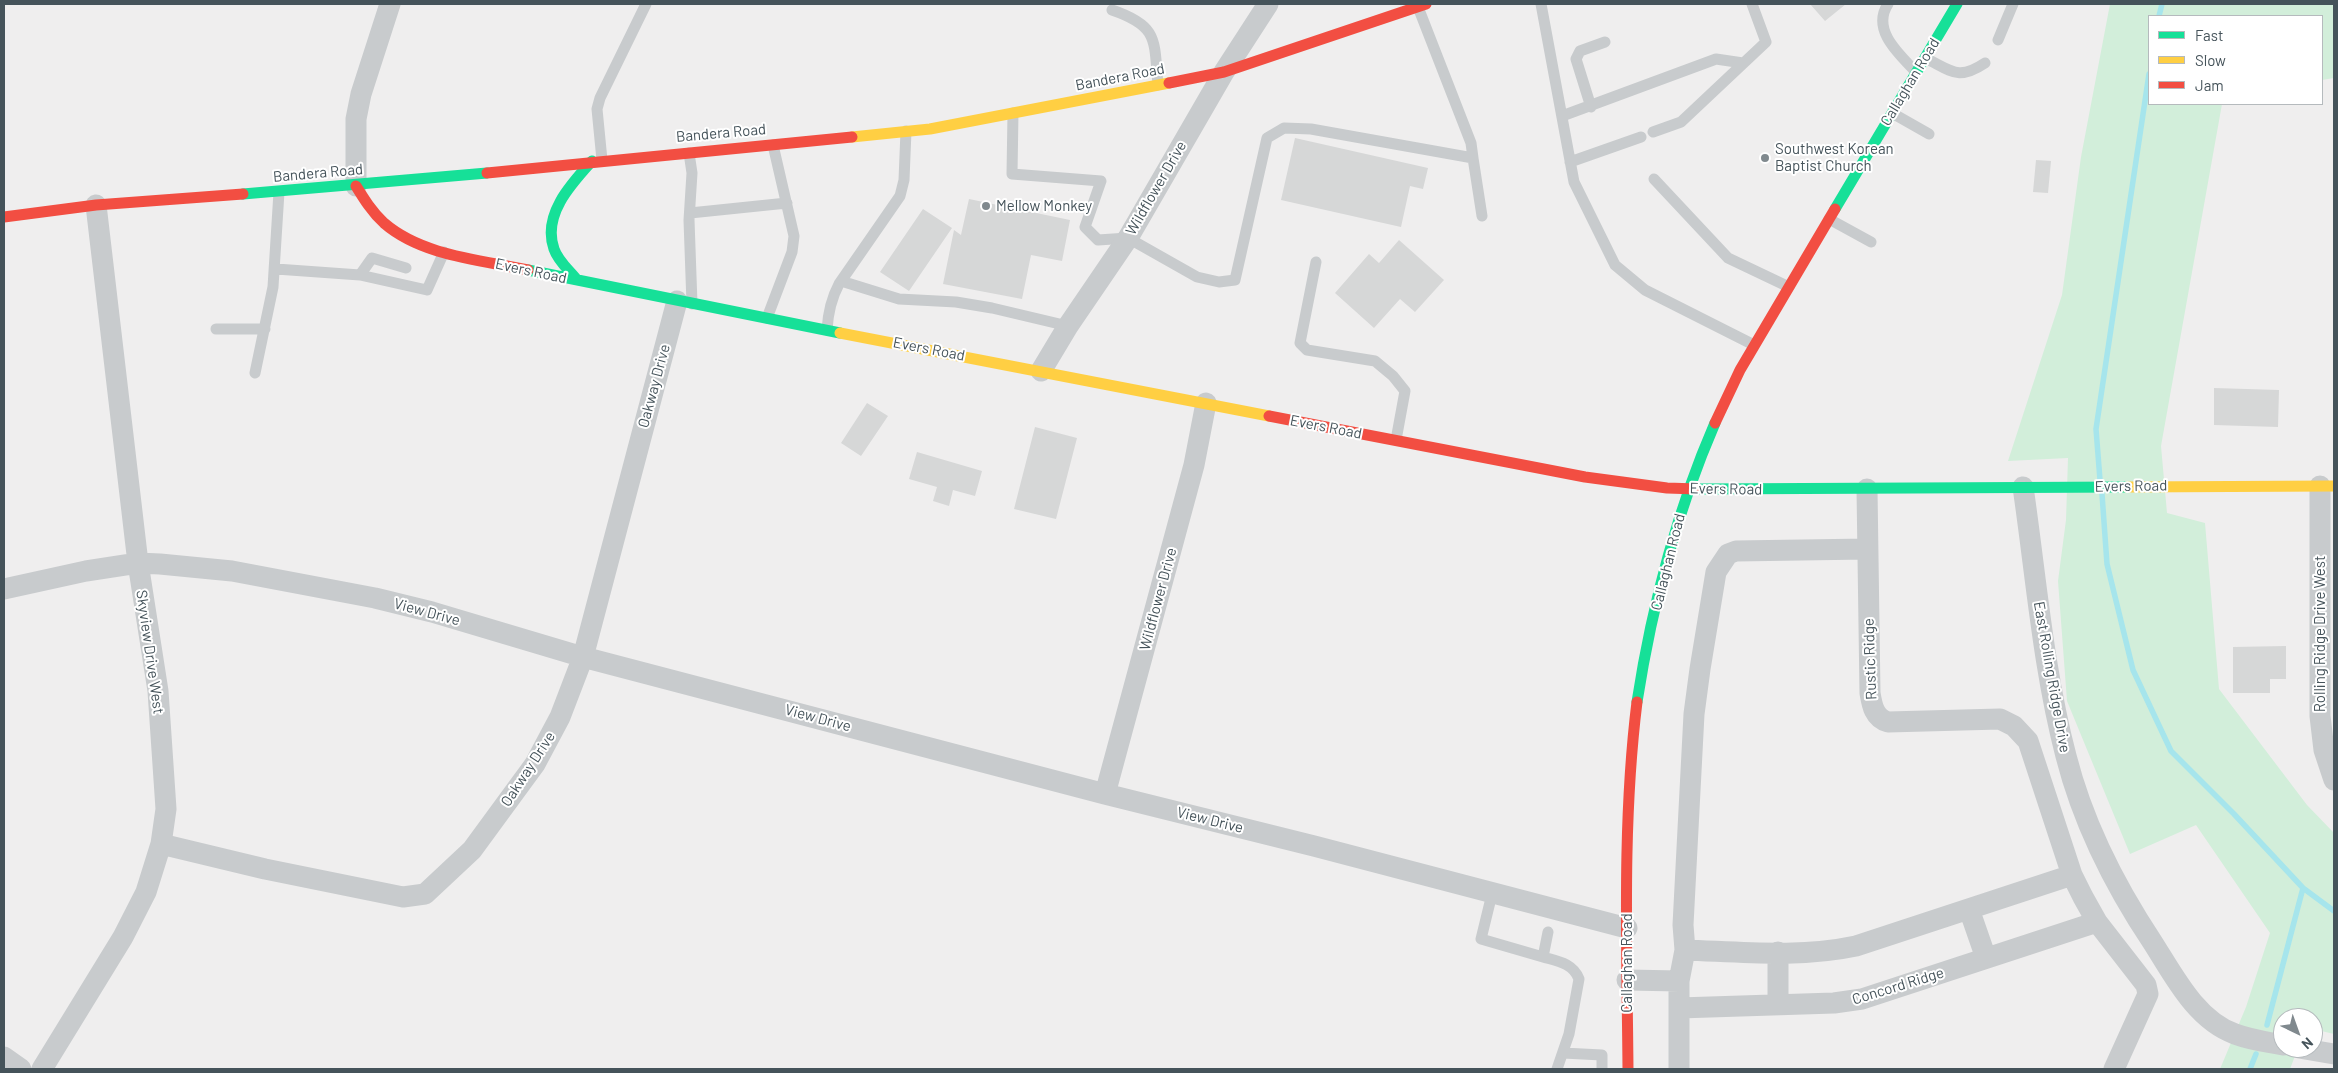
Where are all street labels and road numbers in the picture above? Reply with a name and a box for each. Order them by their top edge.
street label: Callaghan Road [1877,35,1943,129]
street label: Bandera Road [1074,60,1166,94]
street label: Bandera Road [675,120,767,146]
street label: Wildflower Drive [1122,138,1190,238]
street label: Bandera Road [272,160,364,186]
street label: Evers Road [494,255,568,287]
street label: Evers Road [892,333,966,365]
street label: Oakway Drive [634,342,674,430]
street label: Evers Road [1289,411,1363,443]
street label: Evers Road [2094,476,2168,496]
street label: Evers Road [1689,479,1763,499]
street label: Callaghan Road [1647,512,1689,612]
street label: Wildflower Drive [1136,546,1180,652]
street label: Rolling Ridge Drive West [2311,556,2329,712]
street label: Skyview Drive West [132,589,168,715]
street label: View Drive [392,595,462,629]
street label: East Rolling Ridge Drive [2030,600,2074,754]
street label: Rustic Ridge [1860,618,1880,700]
street label: View Drive [783,701,853,735]
street label: Oakway Drive [497,728,559,810]
street label: View Drive [1175,803,1245,837]
street label: Callaghan Road [1618,913,1636,1013]
street label: Concord Ridge [1850,964,1946,1008]

